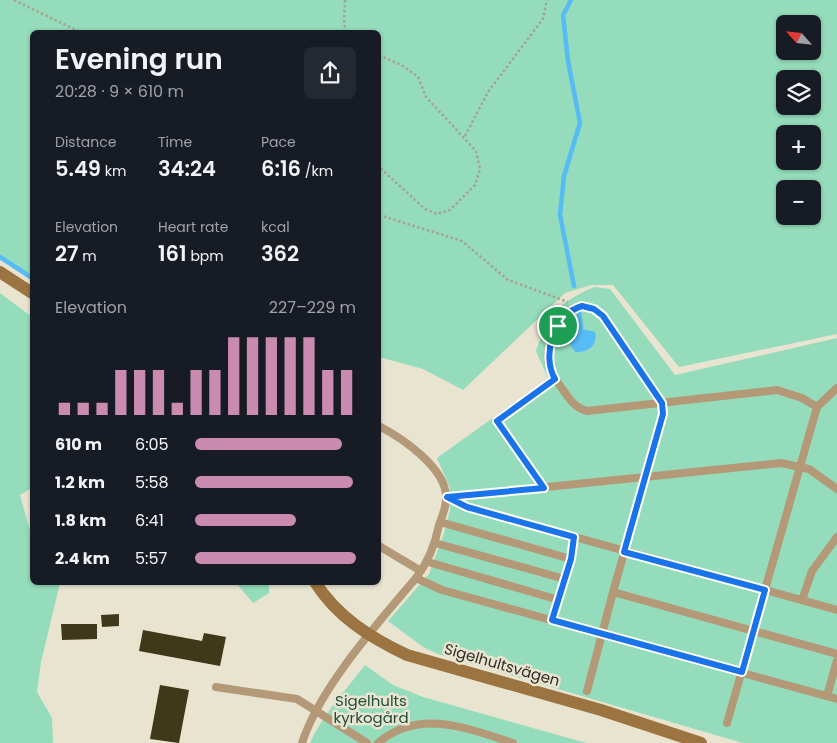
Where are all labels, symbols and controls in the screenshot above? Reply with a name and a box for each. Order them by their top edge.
north arrow [776,15,821,60]
map controls [776,15,821,225]
text: Evening run [55,40,223,79]
button: share [304,47,356,99]
button: layers [776,70,821,115]
text: 20:28 · 9 × 610 m [55,80,184,103]
button: + [776,125,821,170]
text: Distance [55,132,116,152]
text: Time [158,132,192,152]
text: Pace [261,132,296,152]
text: 5.49 [55,154,101,183]
text: 34:24 [158,154,216,183]
text: 6:16 [261,154,301,183]
text: km [101,161,126,181]
text: /km [301,161,333,181]
button: − [776,180,821,225]
text: Elevation [55,217,118,237]
text: Heart rate [158,217,228,237]
text: kcal [261,217,290,237]
text: 27 [55,239,79,268]
text: 161 [158,239,187,268]
text: 362 [261,239,299,268]
text: m [79,246,97,266]
text: bpm [187,246,224,266]
text: Elevation [55,296,127,319]
text: 227–229 m [269,296,356,319]
pin [537,305,579,347]
icon: arrive [544,312,572,340]
text: 610 m [55,433,102,456]
text: 6:05 [135,433,169,456]
text: 1.2 km [55,471,105,494]
text: 5:58 [135,471,169,494]
text: 1.8 km [55,509,106,532]
text: 6:41 [135,509,164,532]
text: 2.4 km [55,547,110,570]
text: 5:57 [135,547,167,570]
street label: Sigelhultsvägen [442,638,562,691]
park label: Sigelhults kyrkogård [333,690,409,728]

